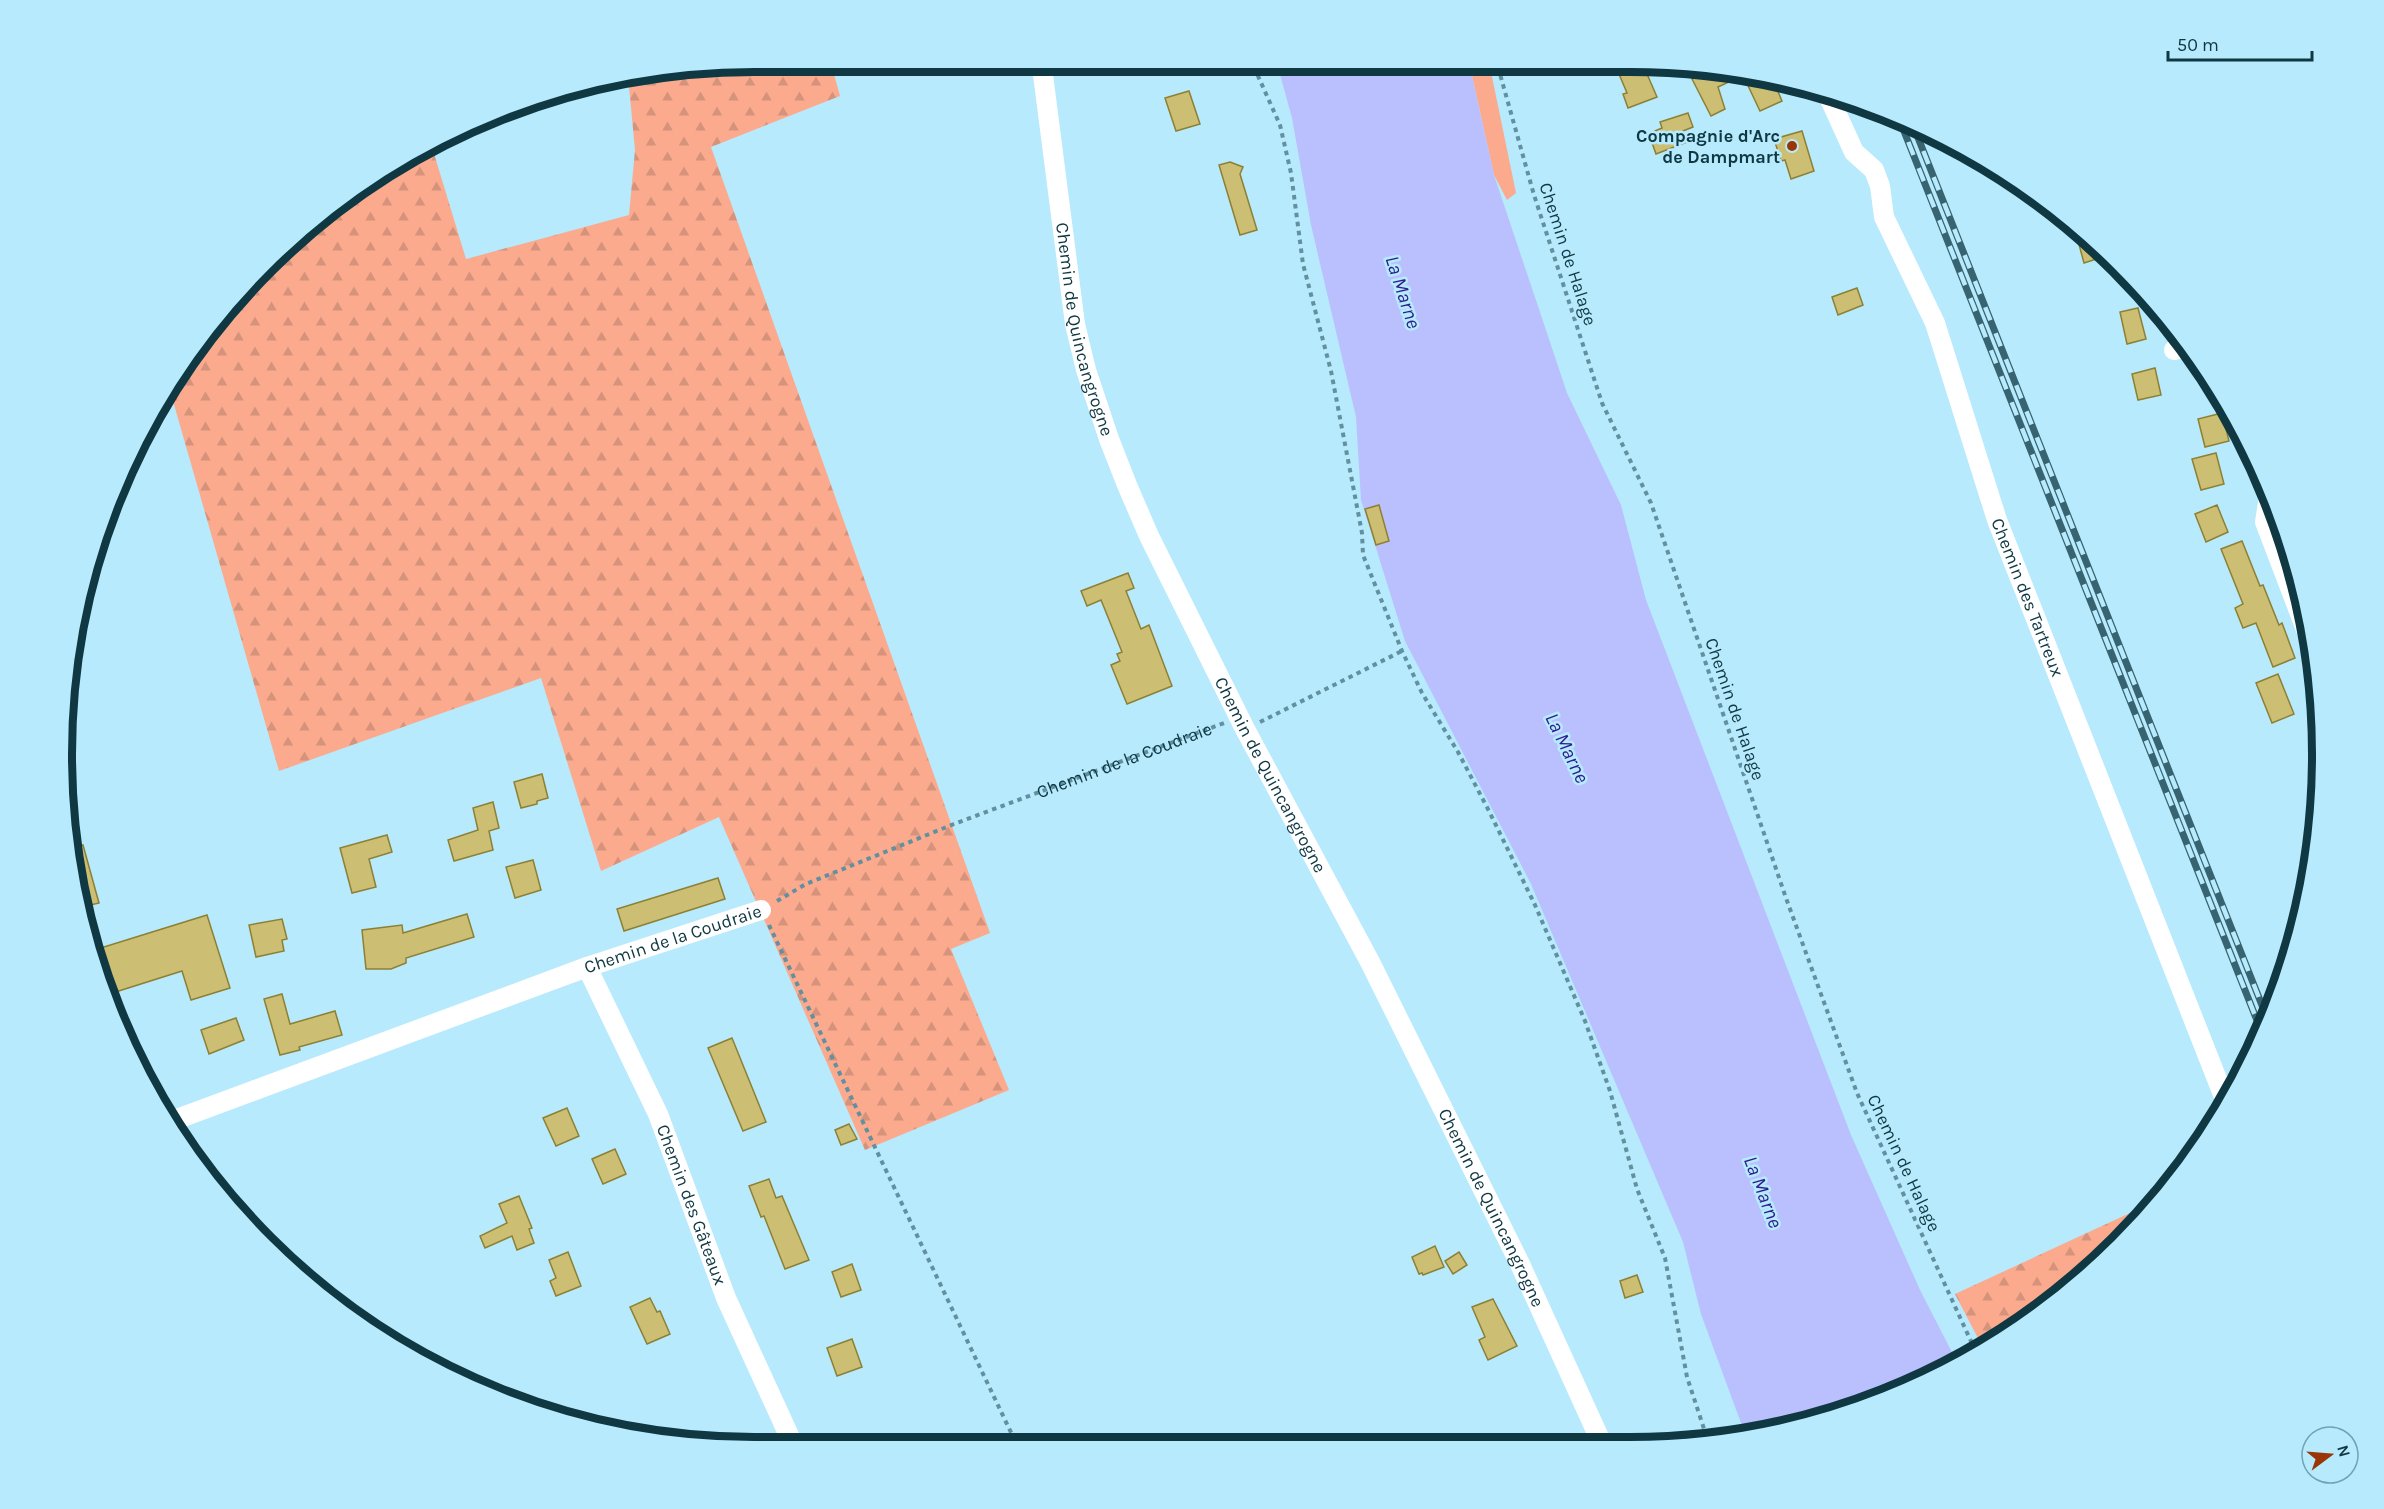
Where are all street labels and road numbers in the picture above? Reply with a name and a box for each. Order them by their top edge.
street label: Chemin de Halage [1535,180,1601,328]
street label: Chemin de Quincangrogne [1051,221,1118,439]
street label: Chemin des Tartreux [1986,515,2069,680]
street label: Chemin de Halage [1700,635,1770,783]
street label: Chemin de Quincangrogne [1210,673,1331,877]
street label: Chemin de la Coudraie [1033,718,1215,803]
street label: Chemin de la Coudraie [581,900,764,978]
street label: Chemin de Halage [1863,1091,1945,1235]
street label: Chemin de Quincangrogne [1433,1105,1549,1310]
street label: Chemin des Gâteaux [652,1121,731,1288]

